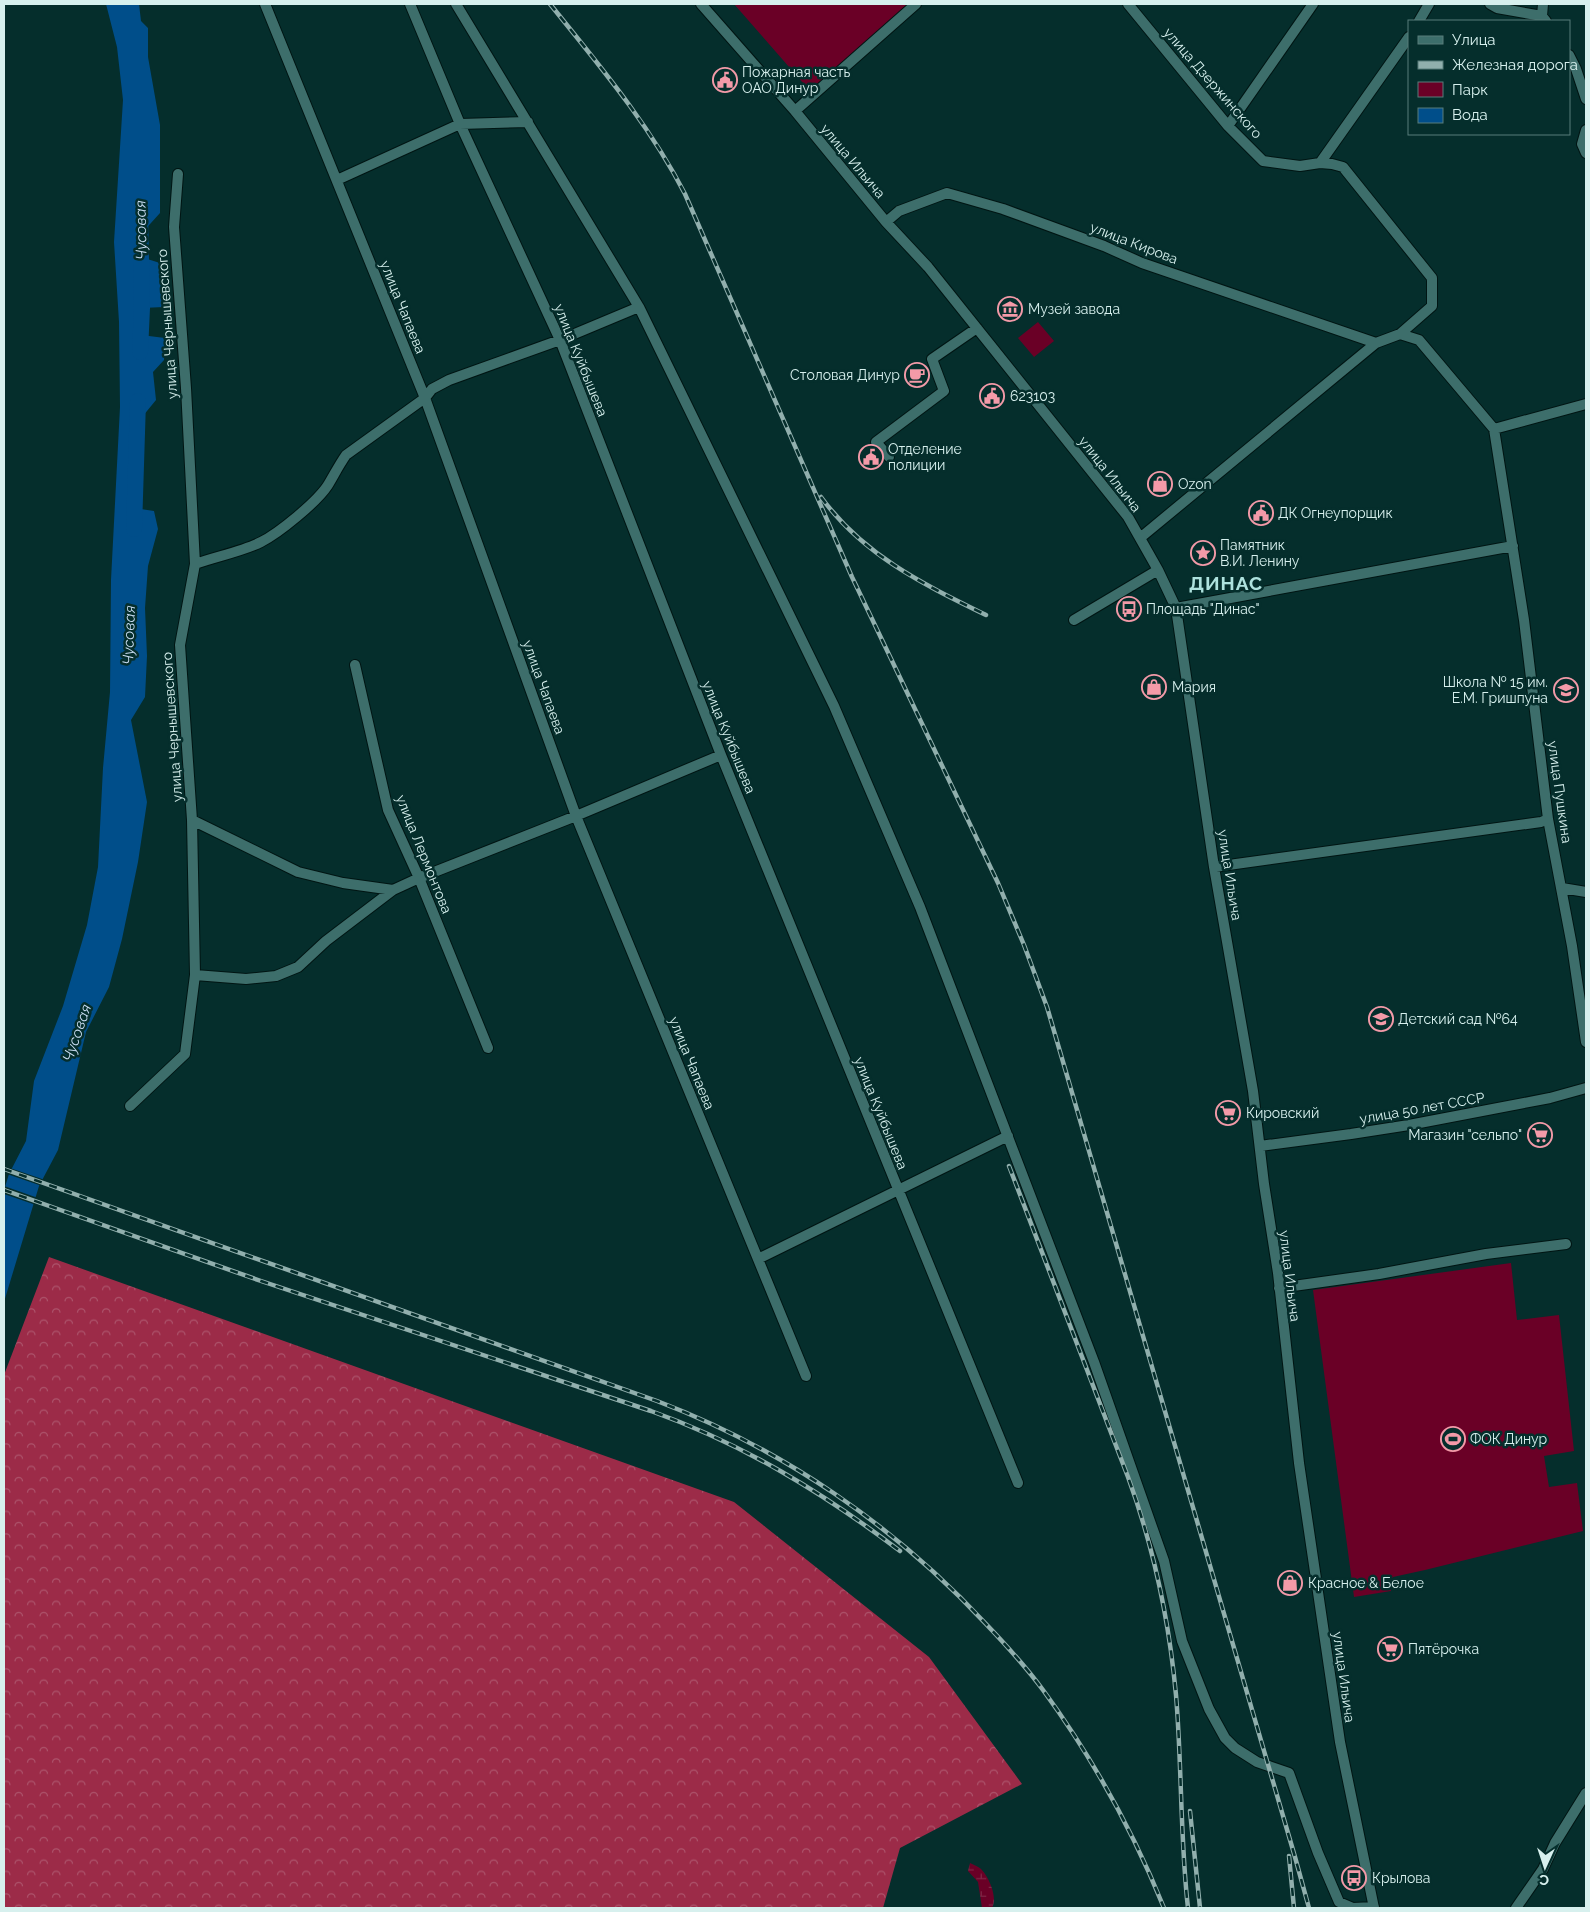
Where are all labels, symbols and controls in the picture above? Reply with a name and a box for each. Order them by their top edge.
legend [1408,20,1570,135]
street label: улица Дзержинского [1161,24,1265,142]
text: Улица [1452,31,1496,49]
text: Железная дорога [1452,56,1578,74]
place label: Пожарная часть ОАО Динур [742,64,850,96]
public building icon: Пожарная часть ОАО Динур [712,67,738,93]
text: Парк [1452,81,1488,99]
text: Вода [1452,106,1488,124]
street label: улица Ильича [817,121,889,201]
water label: Чусовая [131,200,151,260]
street label: улица Кирова [1088,219,1180,267]
street label: улица Чернышевского [154,248,180,400]
street label: улица Чапаева [377,258,429,356]
museum icon: Музей завода [997,296,1023,322]
street label: улица Куйбышева [551,301,611,419]
place label: Музей завода [1028,301,1120,317]
cafe icon: Столовая Динур [904,362,930,388]
place label: Столовая Динур [790,367,900,383]
public building icon: 623103 [979,383,1005,409]
place label: 623103 [1010,388,1055,404]
street label: улица Ильича [1075,433,1145,515]
place label: Отделение полиции [888,441,962,473]
public building icon: Отделение полиции [858,444,884,470]
shop icon: Ozon [1147,471,1173,497]
place label: Ozon [1178,476,1212,492]
public building icon: ДК Огнеупорщик [1248,500,1274,526]
place label: ДК Огнеупорщик [1278,505,1393,521]
place label: Памятник В.И. Ленину [1220,537,1300,569]
place icon: Памятник В.И. Ленину [1190,540,1216,566]
district label: ДИНАС [1189,572,1263,594]
bus stop icon: Площадь "Динас" [1116,596,1142,622]
place label: Площадь "Динас" [1146,601,1260,617]
water label: Чусовая [119,605,139,665]
street label: улица Чапаева [520,638,568,736]
street label: улица Чернышевского [159,651,185,803]
shop icon: Мария [1141,674,1167,700]
place label: Школа № 15 им. Е.М. Гришпуна [1443,674,1548,706]
school or university icon: Школа № 15 им. Е.М. Гришпуна [1553,677,1579,703]
street label: улица Куйбышева [699,678,759,796]
place label: Мария [1172,679,1216,695]
street label: улица Пушкина [1545,740,1575,844]
street label: улица Лермонтова [393,792,455,916]
street label: улица Ильича [1215,828,1245,922]
water label: Чусовая [59,1002,95,1064]
school or university icon: Детский сад №64 [1368,1006,1394,1032]
place label: Детский сад №64 [1398,1011,1518,1027]
street label: улица Чапаева [666,1014,718,1112]
street label: улица Куйбышева [851,1054,911,1172]
street label: улица 50 лет СССР [1358,1089,1486,1127]
supermarket icon: Кировский [1215,1100,1241,1126]
place label: Кировский [1246,1105,1319,1121]
supermarket icon: Магазин "сельпо" [1527,1122,1553,1148]
place label: Магазин "сельпо" [1408,1127,1522,1143]
street label: улица Ильича [1276,1229,1304,1323]
sports icon: ФОК Динур [1440,1426,1466,1452]
place label: ФОК Динур [1470,1431,1548,1447]
shop icon: Красное & Белое [1277,1570,1303,1596]
place label: Красное & Белое [1308,1575,1424,1591]
street label: улица Ильича [1330,1630,1358,1724]
supermarket icon: Пятёрочка [1377,1636,1403,1662]
place label: Пятёрочка [1408,1641,1479,1657]
north arrow [1520,1842,1570,1892]
bus stop icon: Крылова [1341,1865,1367,1891]
place label: Крылова [1372,1870,1430,1886]
text: С [1539,1872,1550,1888]

